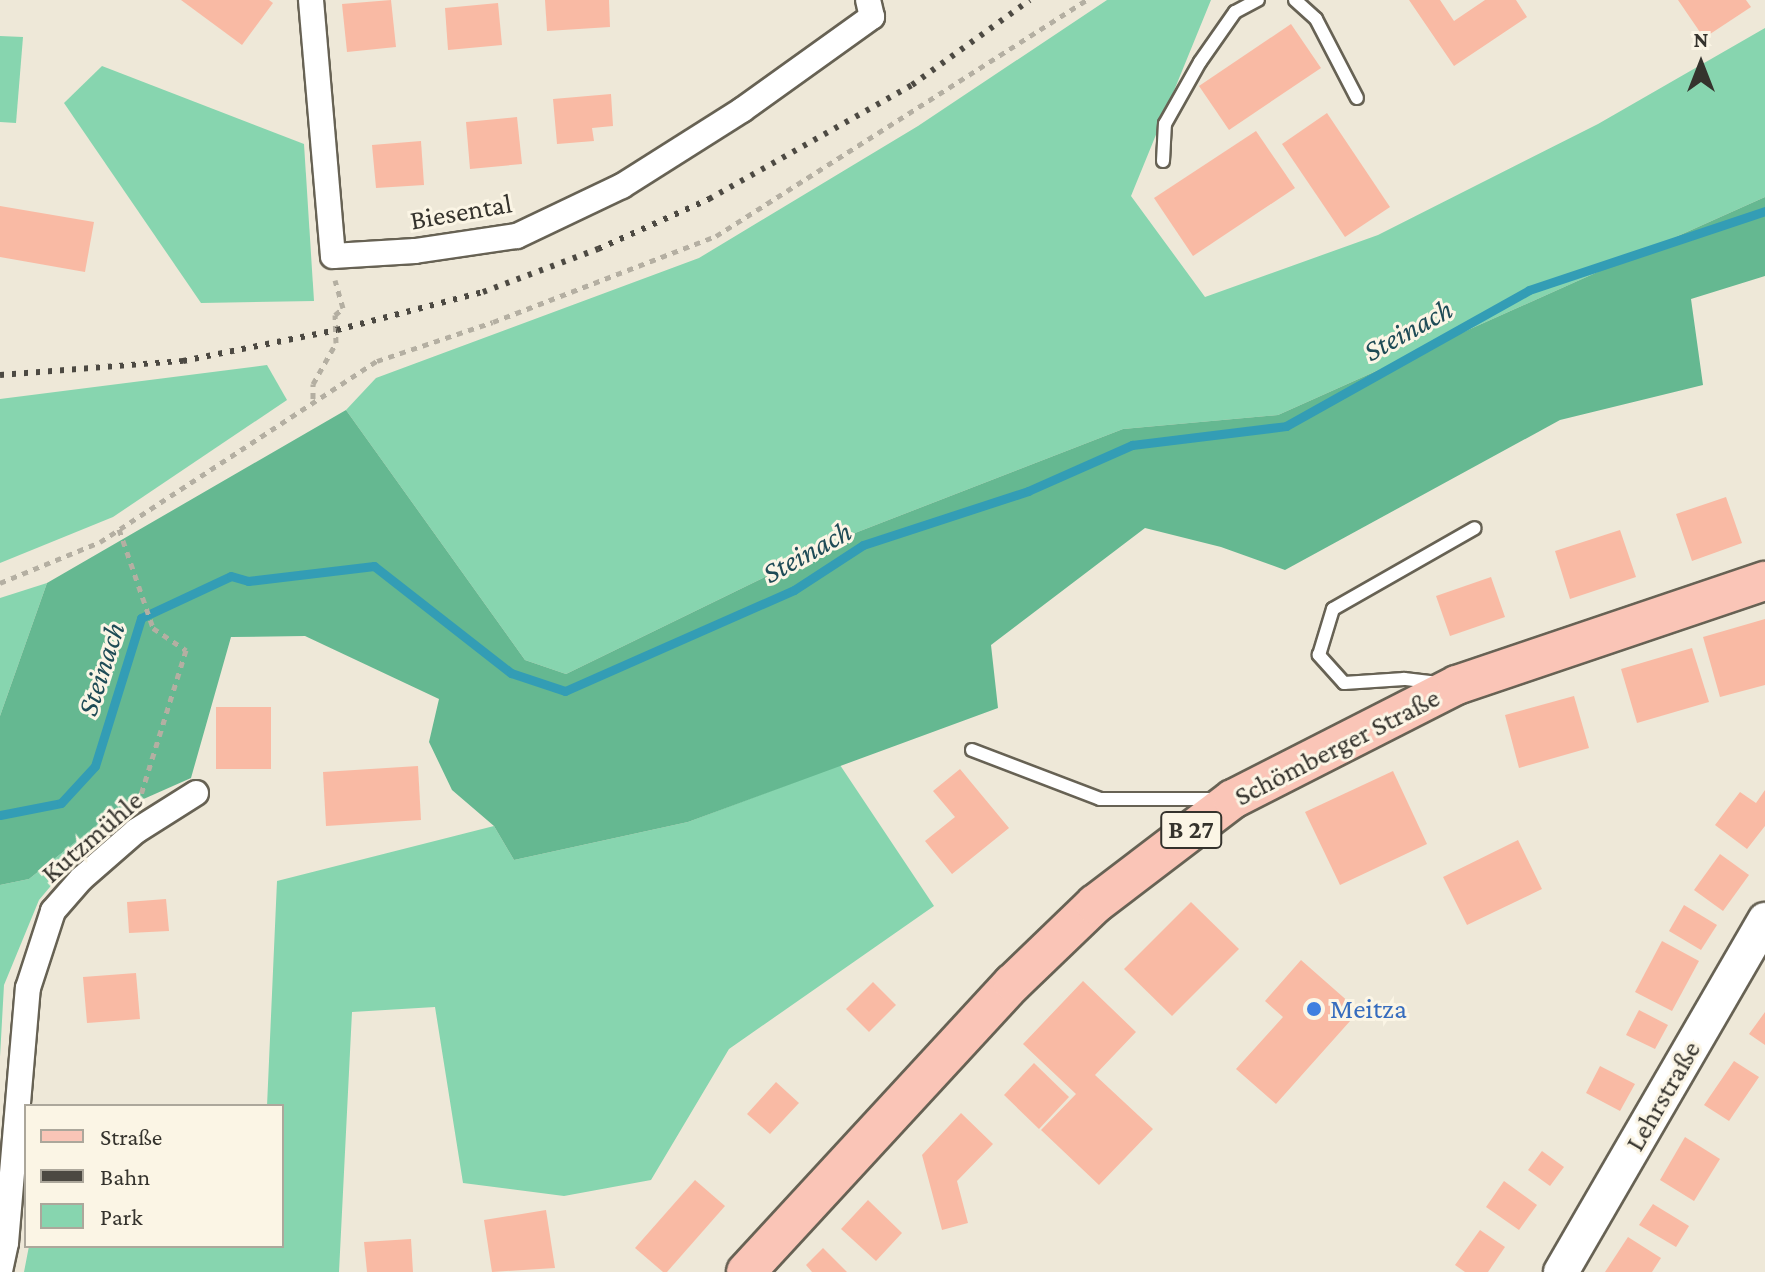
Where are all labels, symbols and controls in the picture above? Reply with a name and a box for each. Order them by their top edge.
north arrow [1661,24,1741,104]
text: N [1694,27,1709,52]
street label: Biesental [407,187,515,237]
water label: Steinach [1357,291,1459,369]
water label: Steinach [756,513,858,591]
water label: Steinach [69,618,133,720]
street label: Schömberger Straße [1229,681,1445,813]
street label: Kutzmühle [34,784,150,890]
road number: B 27 [1159,808,1223,852]
place label: Meitza [1330,992,1407,1026]
marker: Meitza [1305,1000,1323,1018]
street label: Lehrstraße [1618,1035,1708,1157]
legend [24,1104,284,1248]
text: Straße [100,1123,162,1150]
text: Bahn [100,1163,150,1190]
text: Park [100,1203,143,1230]

